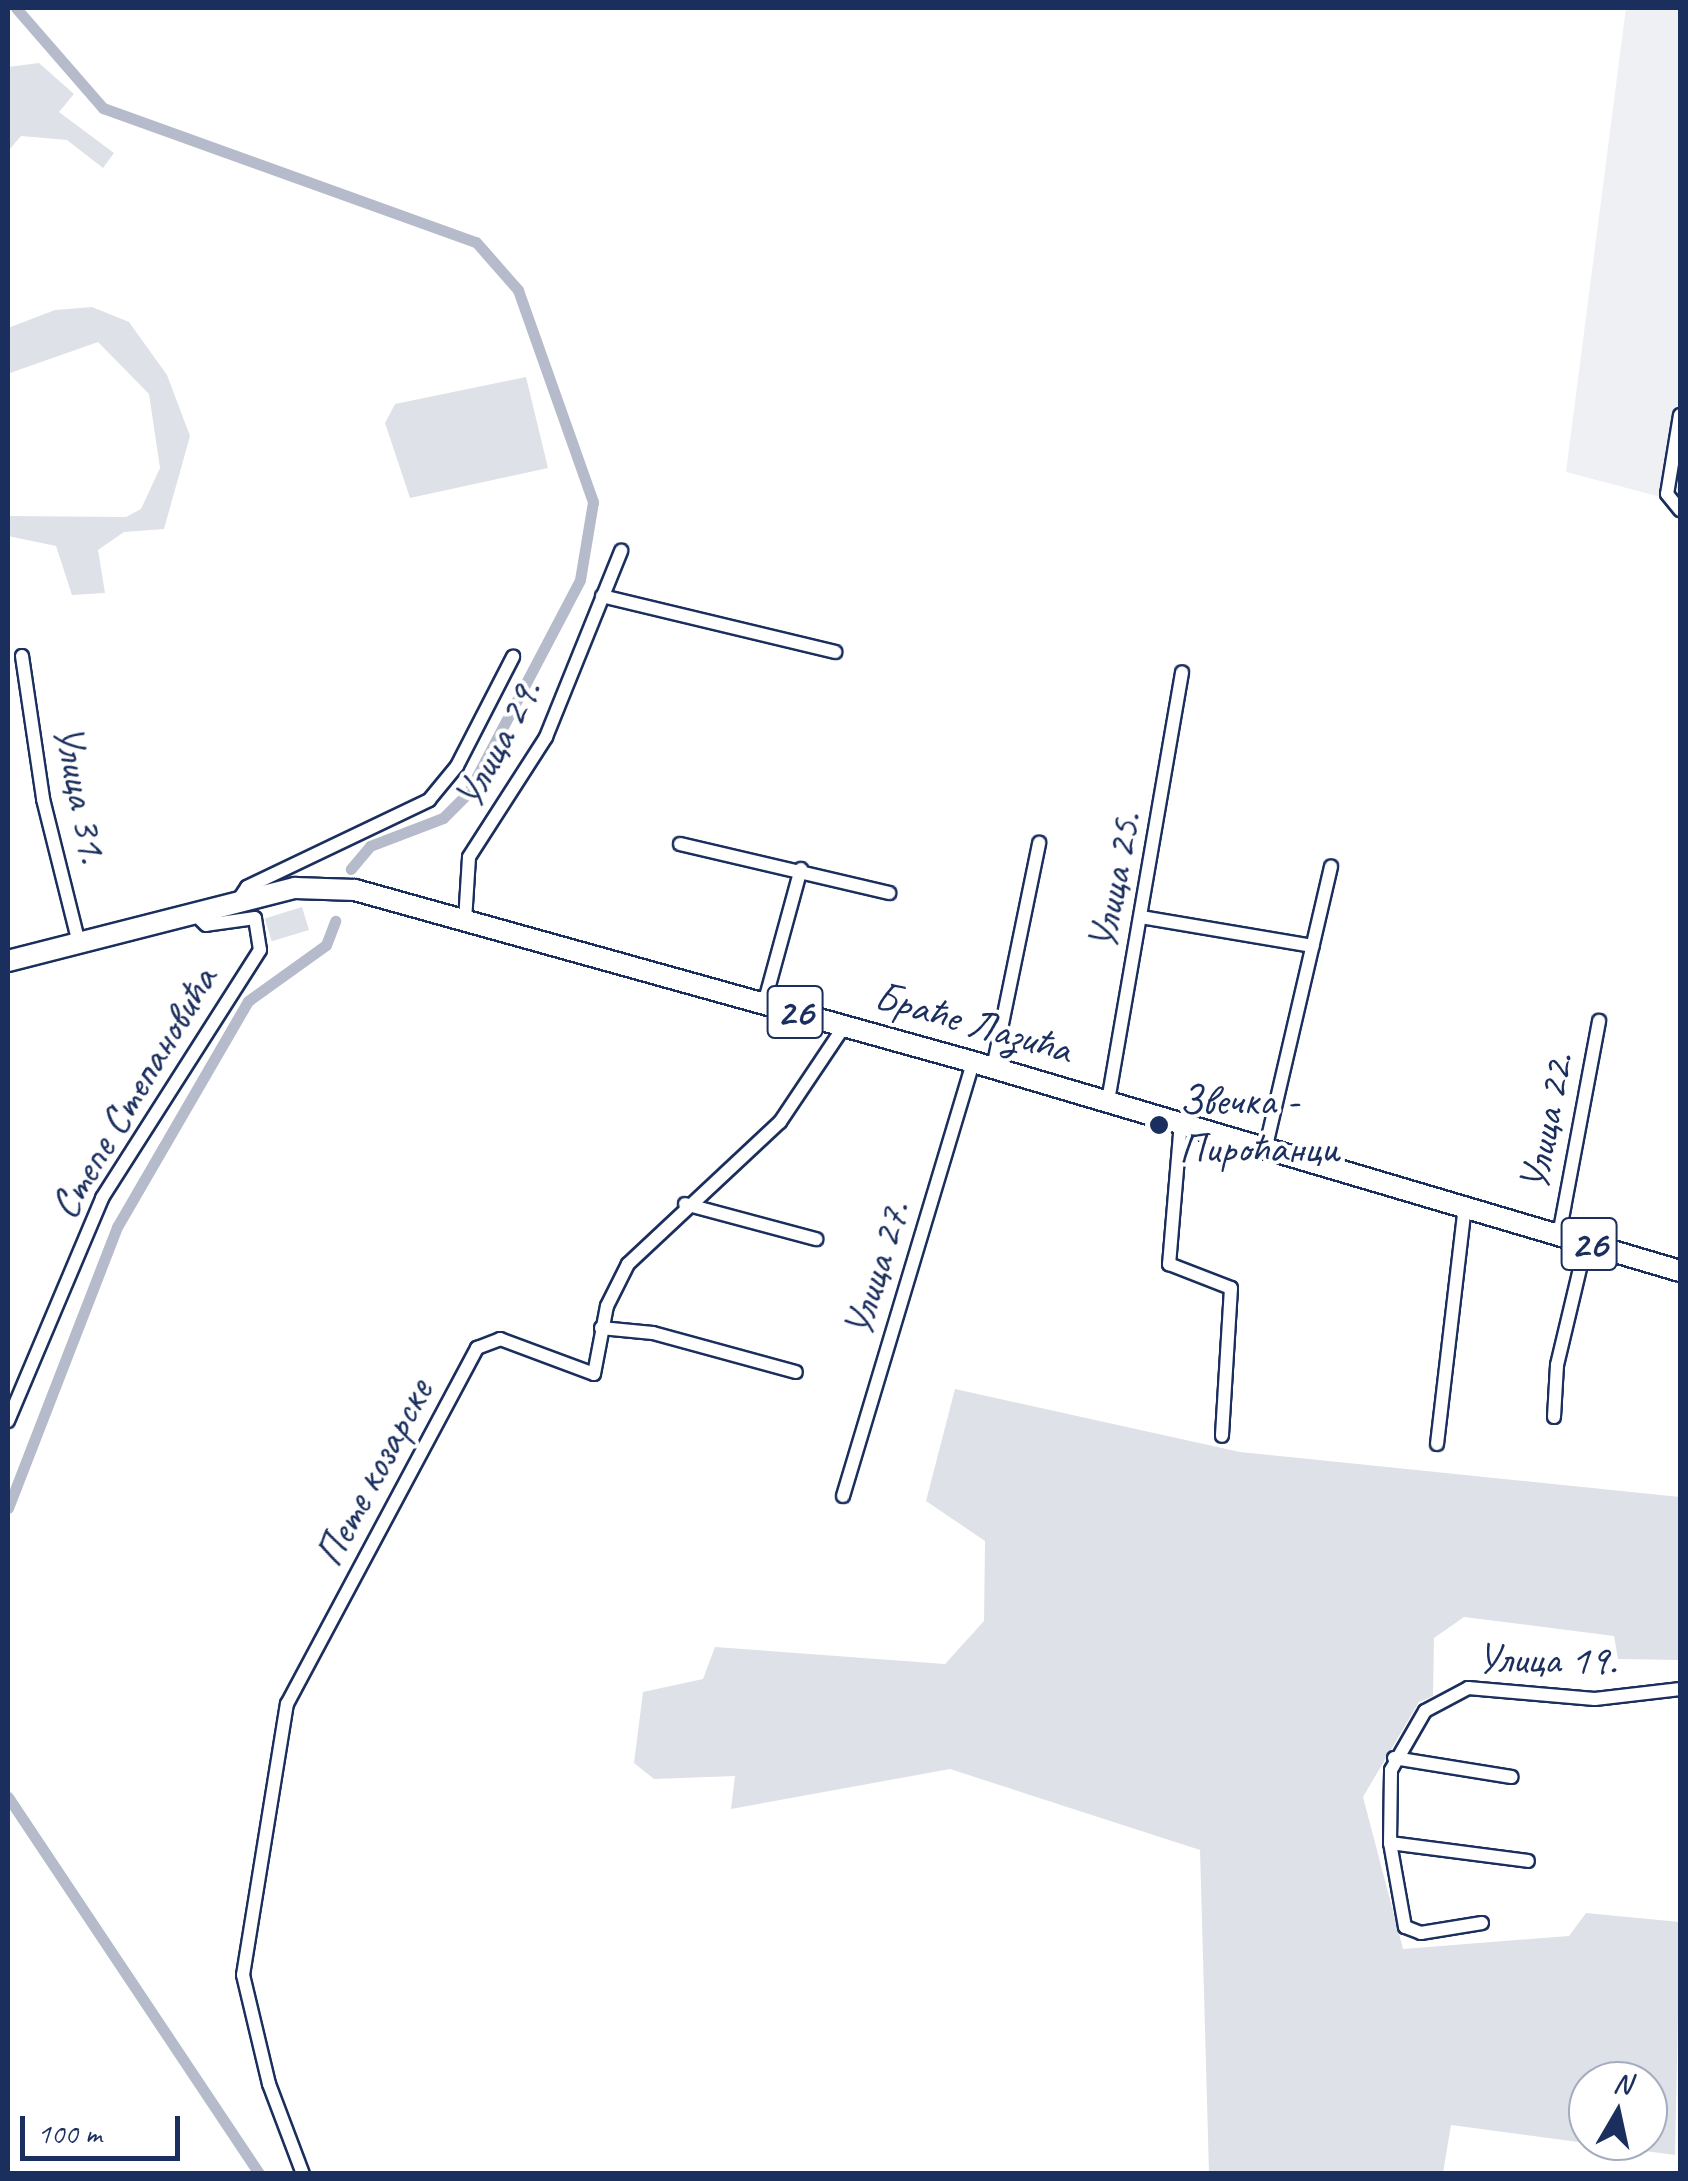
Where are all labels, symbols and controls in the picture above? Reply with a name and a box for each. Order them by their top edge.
street label: Улица 29. [443,671,553,817]
street label: Улица 31. [42,721,118,867]
street label: Улица 25. [1077,808,1153,954]
street label: Степе Степановића [40,960,228,1226]
street label: Браће Лазића [866,970,1080,1076]
road number: 26 [765,977,825,1047]
street label: Улица 22. [1509,1049,1585,1195]
place label: Звечка - Пироћанци [1179,1076,1339,1174]
marker: Звечка - Пироћанци [1148,1114,1170,1136]
street label: Улица 27. [833,1195,921,1343]
road number: 26 [1559,1209,1619,1279]
street label: Пете козарске [304,1371,444,1575]
street label: Улица 19. [1477,1634,1617,1686]
north arrow [1568,2061,1668,2161]
text: N [1611,2064,1634,2101]
scale bar [25,2096,185,2158]
text: 100 m [37,2114,102,2152]

